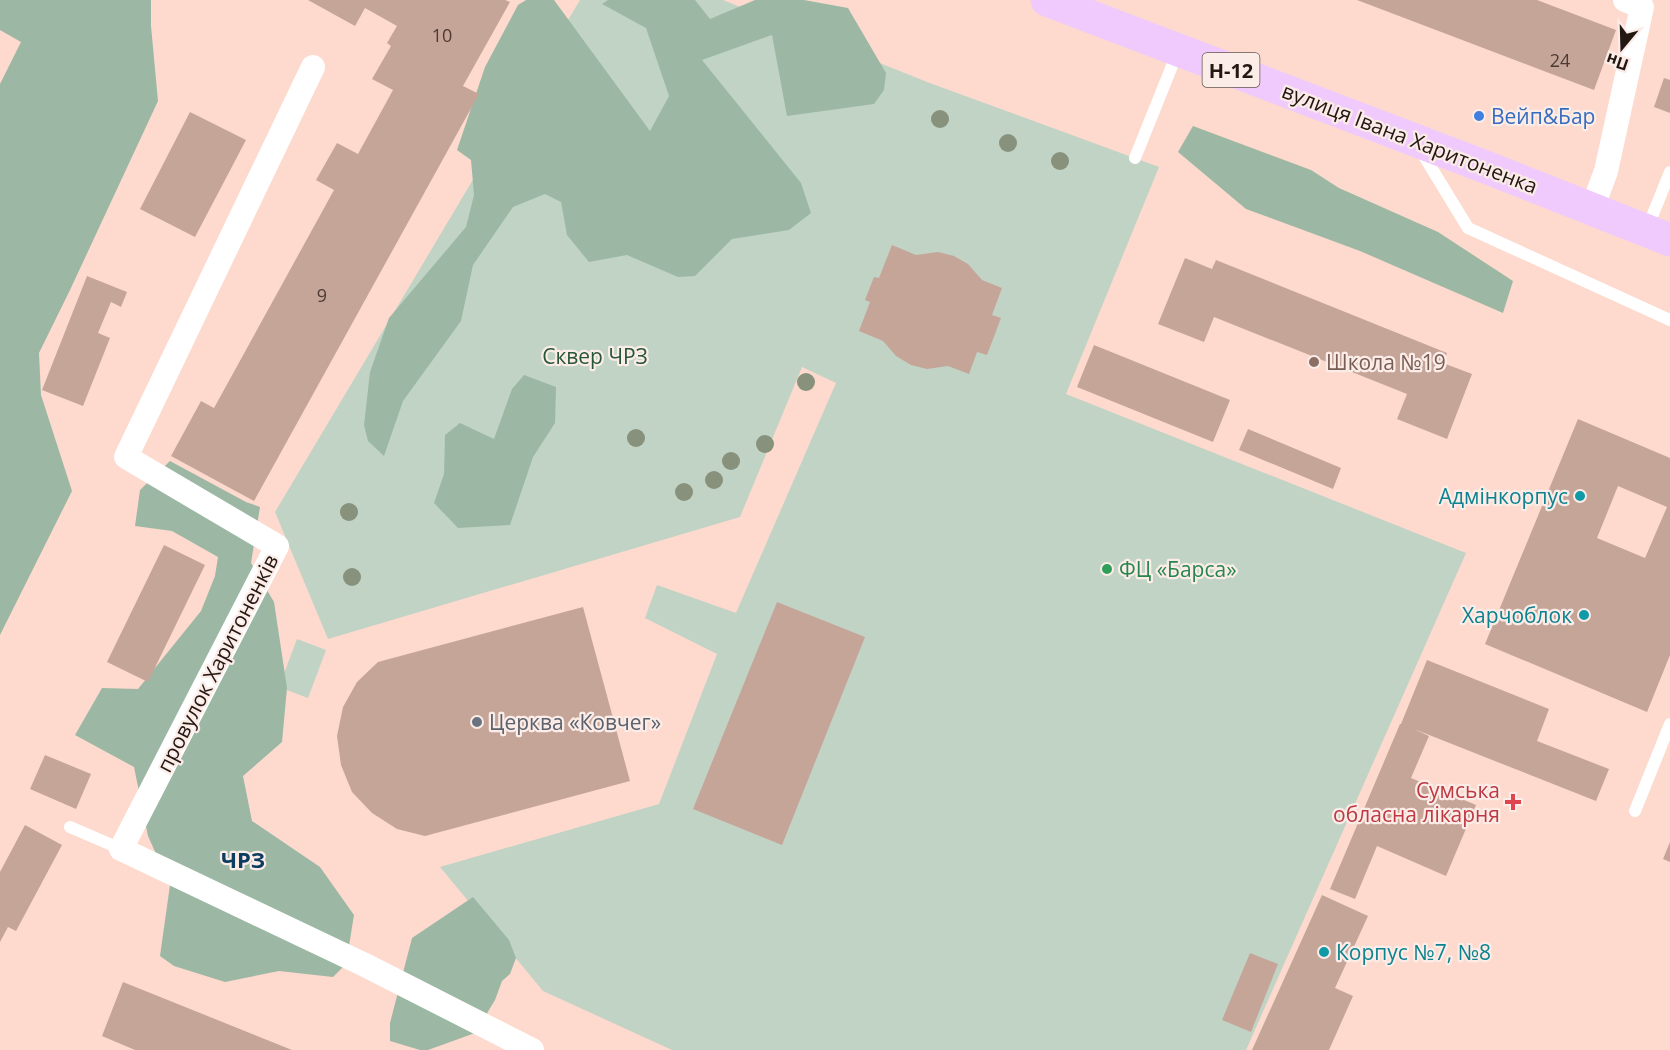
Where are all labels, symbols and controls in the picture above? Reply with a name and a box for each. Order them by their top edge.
north arrow [1592,18,1652,78]
house number: 10 [432,23,452,47]
house number: 24 [1550,48,1570,72]
text: Пн [1603,48,1631,76]
road number: Н-12 [1202,53,1260,87]
street label: вулиця Івана Харитоненка [1278,76,1542,200]
place label: Вейп&Бар [1491,102,1595,130]
marker: Вейп&Бар [1472,109,1486,123]
house number: 9 [317,283,327,307]
park label: Сквер ЧРЗ [542,342,648,370]
place label: Школа №19 [1326,348,1446,376]
marker: Школа №19 [1307,355,1321,369]
place label: Адмінкорпус [1439,482,1568,510]
marker: Адмінкорпус [1573,489,1587,503]
street label: провулок Харитоненків [150,549,284,777]
place label: ФЦ «Барса» [1119,555,1237,583]
marker: ФЦ «Барса» [1100,562,1114,576]
place label: Харчоблок [1462,601,1572,629]
marker: Харчоблок [1577,608,1591,622]
place label: Церква «Ковчег» [489,708,661,736]
marker: Церква «Ковчег» [470,715,484,729]
place label: Сумська обласна лікарня [1333,776,1500,828]
marker: Сумська обласна лікарня [1504,793,1522,811]
district label: ЧРЗ [221,844,265,874]
place label: Корпус №7, №8 [1336,938,1491,966]
marker: Корпус №7, №8 [1317,945,1331,959]

